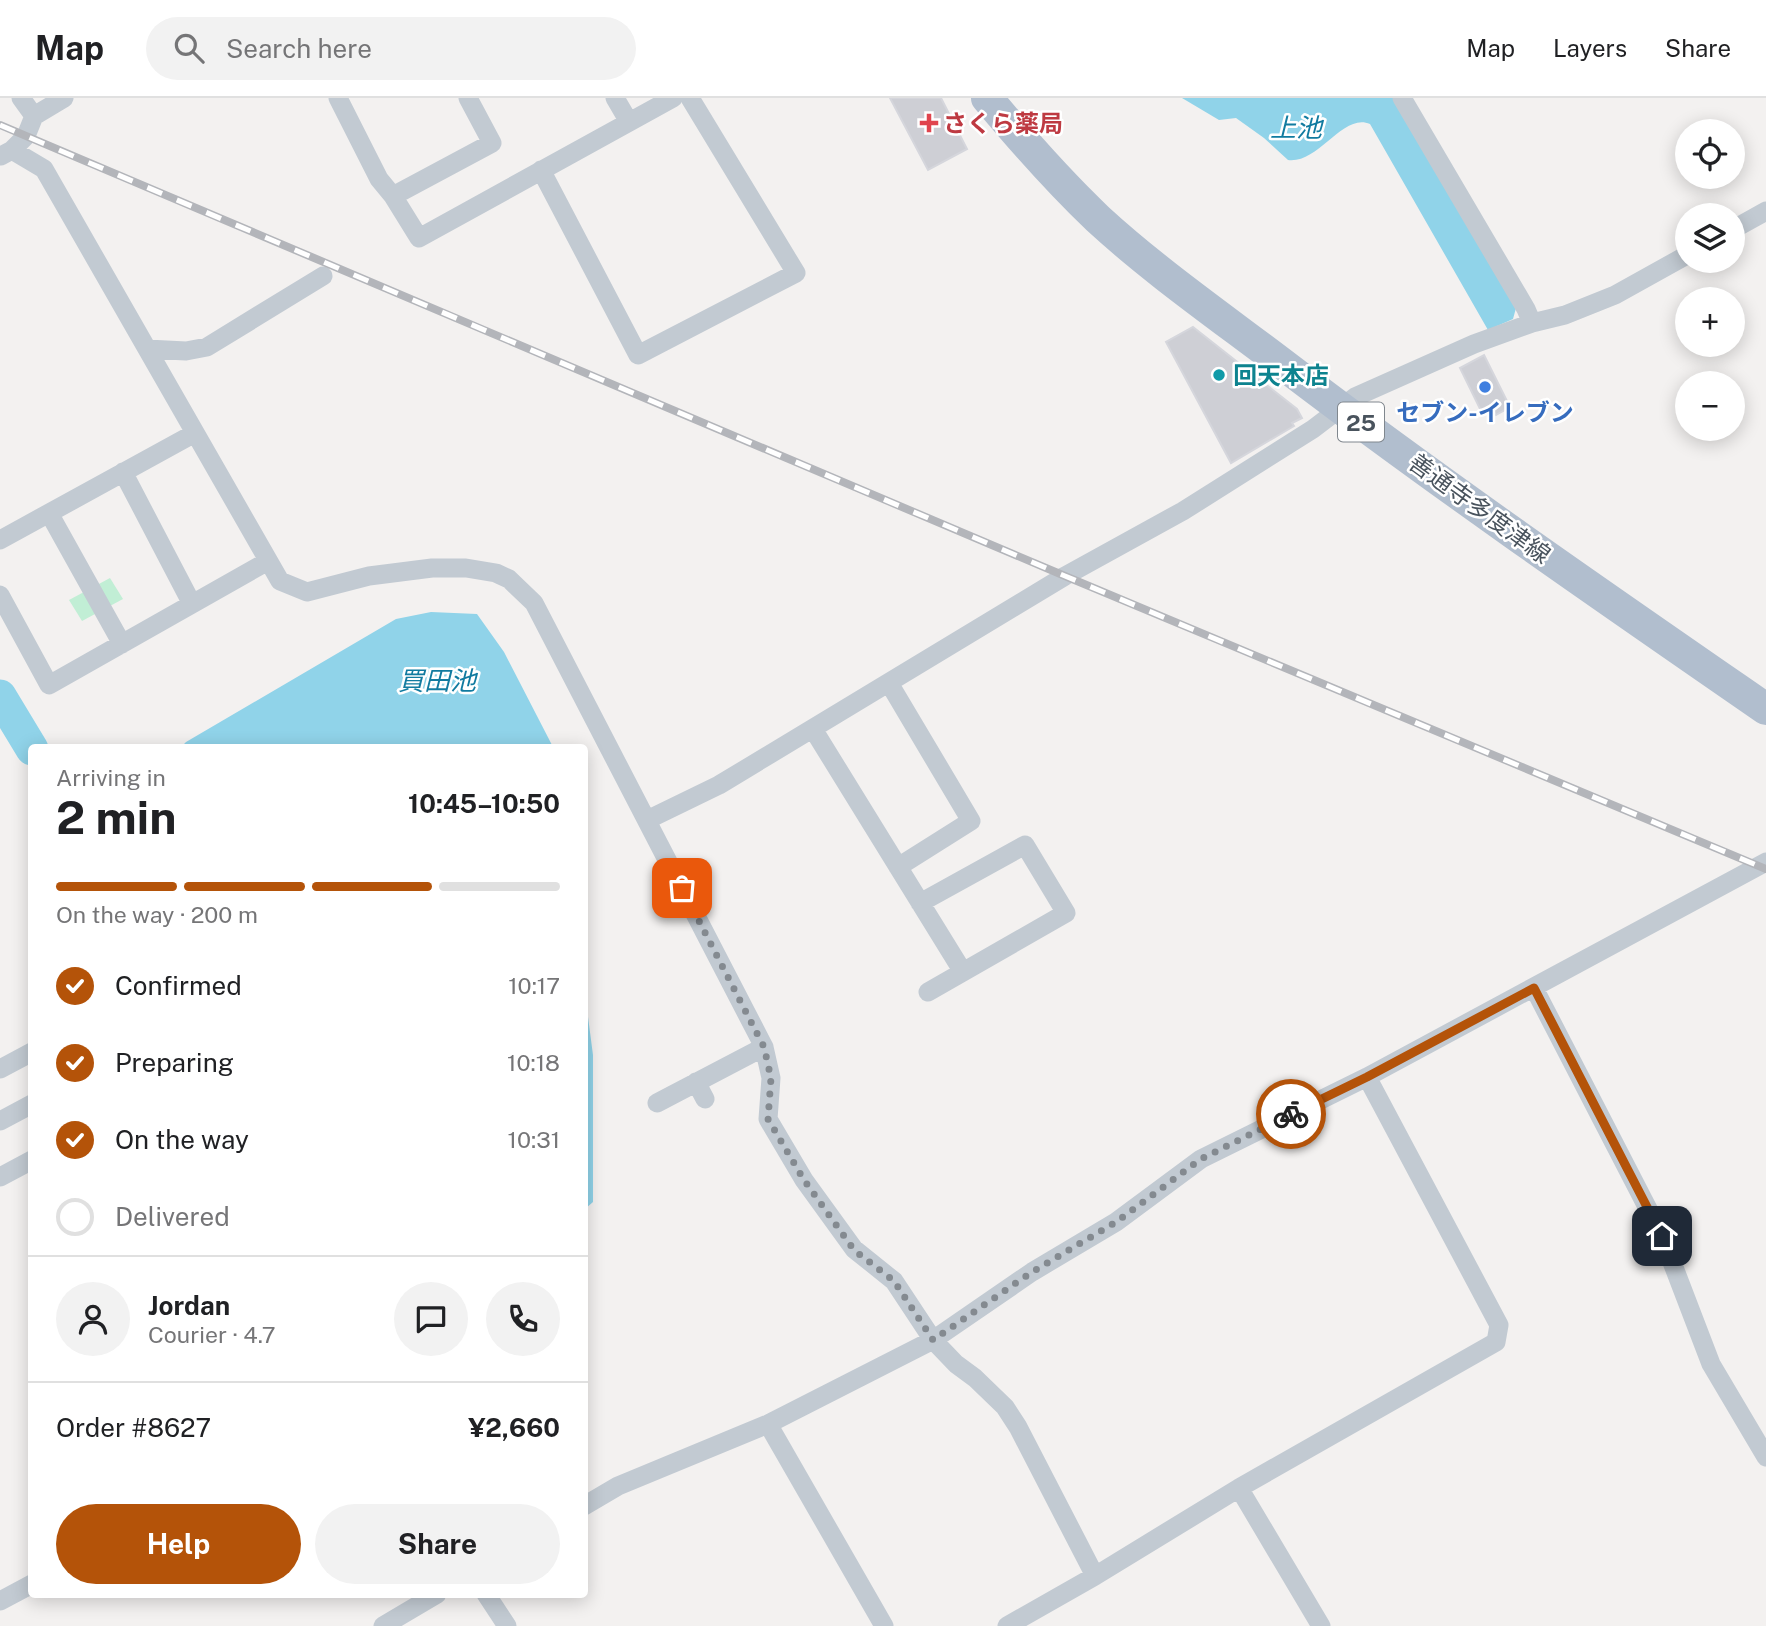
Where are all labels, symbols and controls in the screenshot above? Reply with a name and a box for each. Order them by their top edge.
search box [146,17,636,80]
text: Map [35,29,104,67]
icon: search [170,29,208,67]
text: Search here [226,33,372,64]
text: Map [1466,34,1515,62]
text: Layers [1553,34,1627,62]
text: Share [1665,34,1731,62]
place label: さくら薬局 [943,109,1063,137]
water label: 上池 [1270,112,1325,143]
marker: さくら薬局 [921,115,937,131]
map controls [1675,119,1745,441]
button: locate [1675,119,1745,189]
button: layers [1675,203,1745,273]
button: + [1675,287,1745,357]
place label: 回天本店 [1233,361,1329,389]
marker: 回天本店 [1211,367,1227,383]
button: − [1675,371,1745,441]
marker: セブン-イレブン [1477,379,1493,395]
place label: セブン-イレブン [1396,398,1574,426]
road number: 25 [1338,402,1384,442]
street label: 善通寺多度津線 [1404,447,1556,569]
water label: 買田池 [398,665,479,696]
text: Arriving in [56,764,166,791]
text: 10:45–10:50 [408,788,560,819]
text: 2 min [56,790,176,844]
pin [652,858,712,918]
icon: bag [663,869,701,907]
text: On the way · 200 m [56,901,258,928]
icon: check [56,967,94,1005]
text: Confirmed [115,970,242,1001]
text: 10:17 [508,972,560,999]
icon: check [56,1044,94,1082]
text: Preparing [115,1047,234,1078]
text: 10:18 [507,1049,560,1076]
courier [1256,1079,1326,1149]
icon: bike [1272,1095,1310,1133]
icon: check [56,1121,94,1159]
text: On the way [115,1124,249,1155]
text: 10:31 [508,1126,560,1153]
text: Delivered [115,1201,230,1232]
pin [1632,1206,1692,1266]
icon: home [1643,1217,1681,1255]
button: person [56,1282,130,1356]
button: chat [394,1282,468,1356]
button: phone [486,1282,560,1356]
text: Jordan [148,1290,230,1321]
text: Courier · 4.7 [148,1321,276,1348]
text: Order #8627 [56,1412,211,1443]
text: ¥2,660 [468,1412,560,1443]
button: Help [56,1504,301,1584]
button: Share [315,1504,560,1584]

